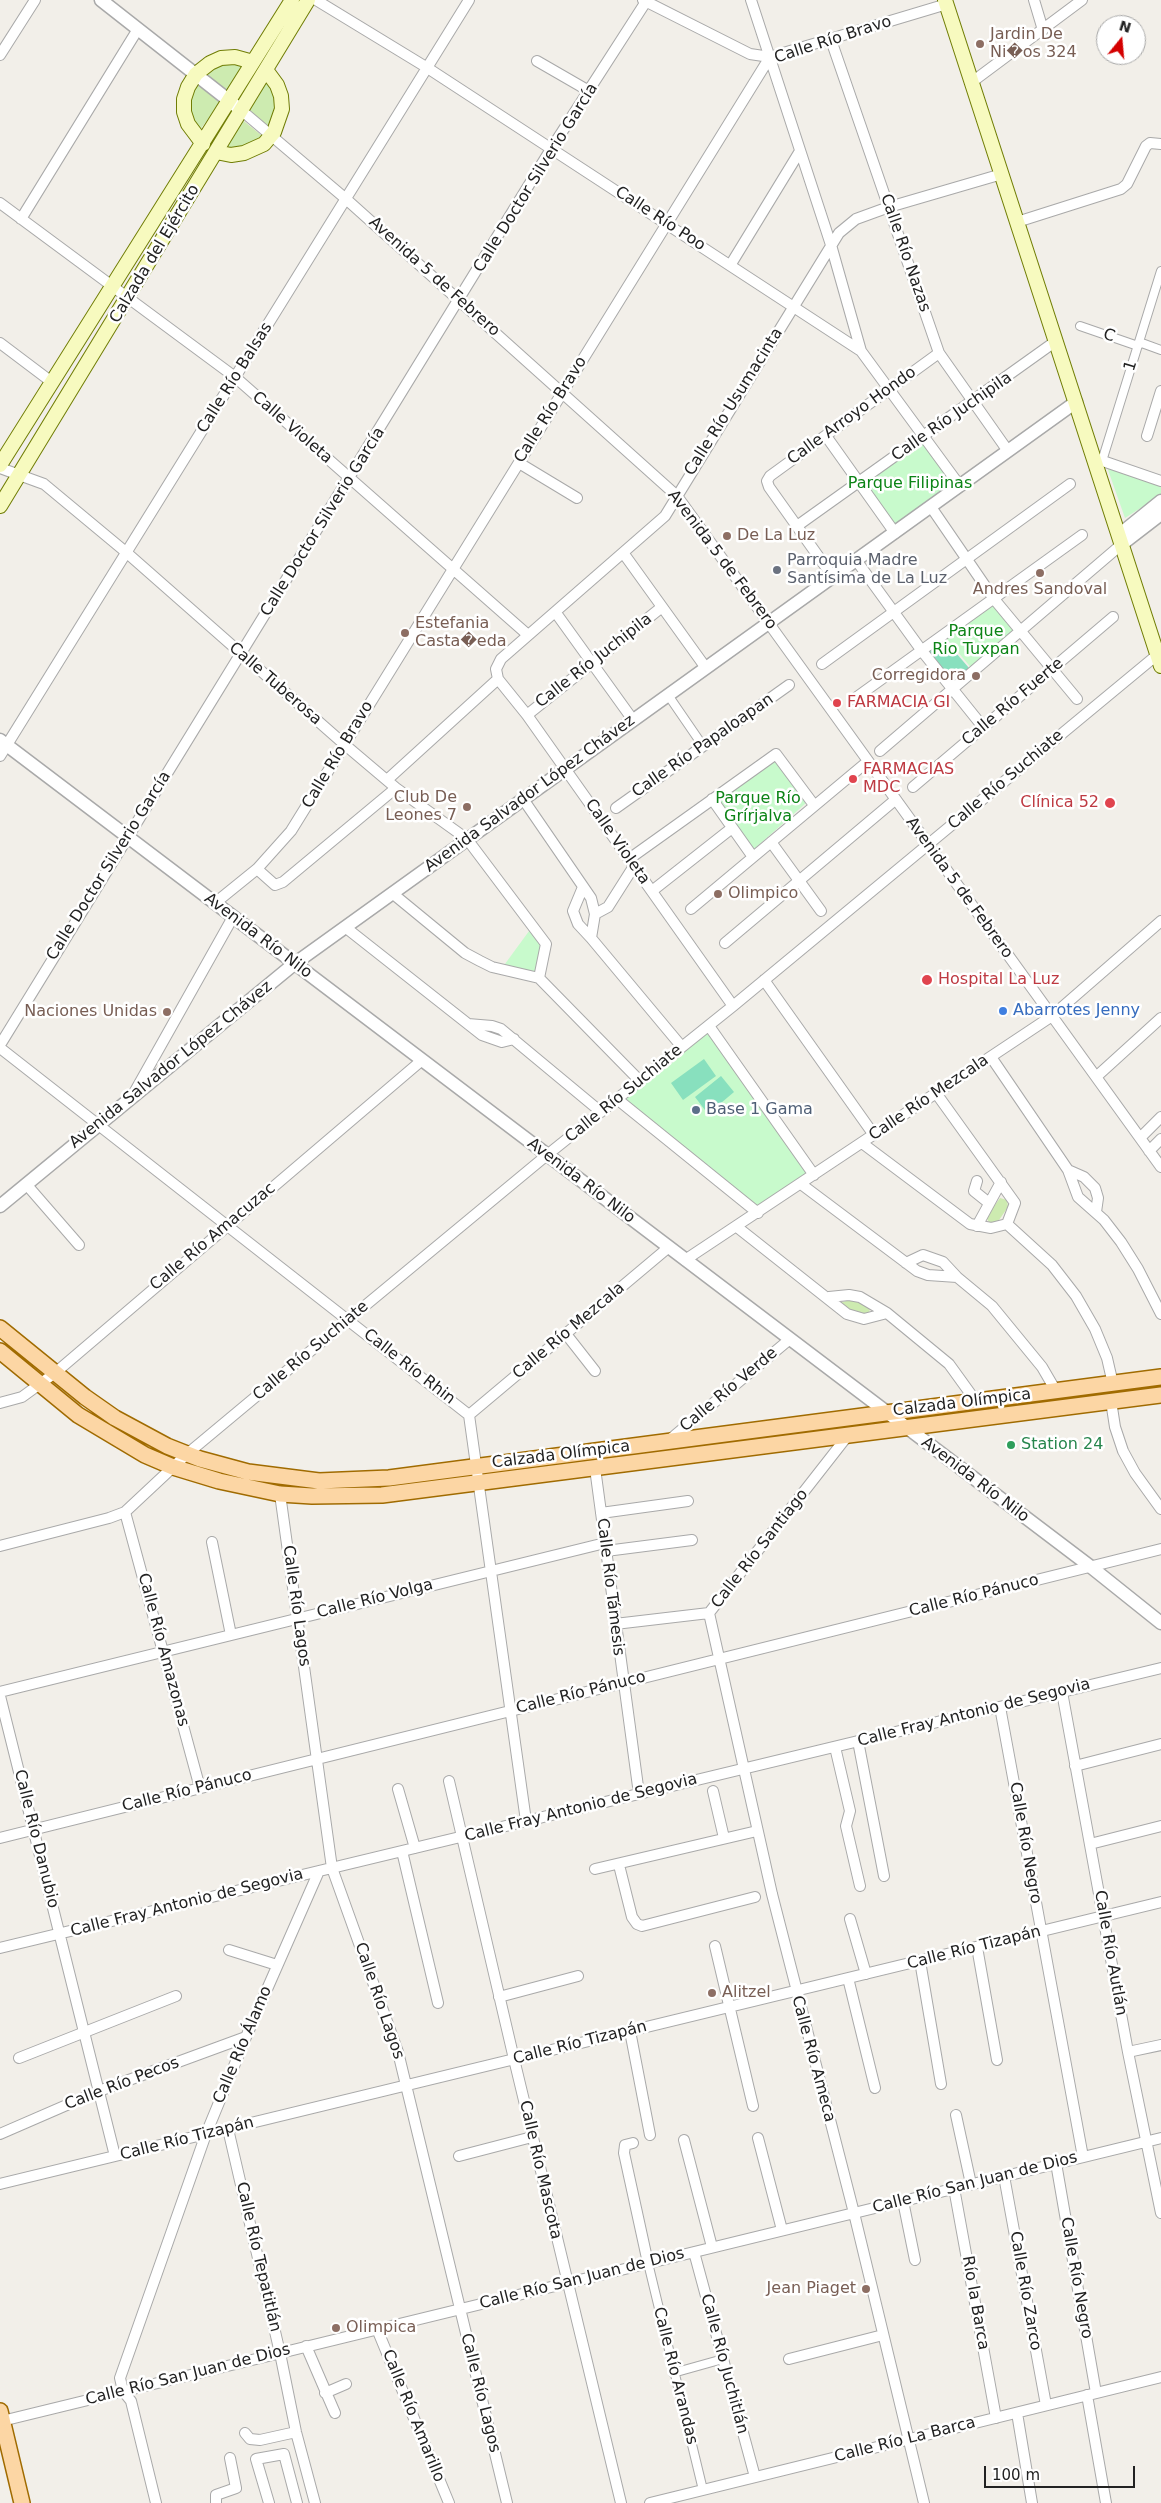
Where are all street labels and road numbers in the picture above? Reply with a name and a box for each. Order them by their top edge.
street label: Calle Río Bravo [772,12,894,68]
street label: Calle Doctor Silverio García [470,80,602,276]
street label: Calzada del Ejército [106,181,204,327]
street label: Calle Río Poo [611,183,709,255]
street label: Calle Río Nazas [876,191,934,315]
street label: Avenida 5 de Febrero [365,213,503,341]
street label: Calle Río Balsas [193,319,277,437]
street label: Calle Río Usumacinta [681,325,787,479]
street label: C [1101,325,1117,347]
street label: Calle Río Bravo [511,353,591,467]
street label: 1 [1120,358,1142,374]
street label: Calle Arroyo Hondo [784,363,920,469]
street label: Calle Río Juchipila [888,368,1016,466]
street label: Calle Violeta [248,388,336,468]
street label: Calle Doctor Silverio García [257,424,389,620]
street label: Avenida 5 de Febrero [663,486,781,634]
street label: Calle Río Juchipila [532,610,656,712]
street label: Calle Tuberosa [225,639,325,729]
street label: Calle Río Fuerte [958,654,1068,750]
street label: Calle Río Papaloapan [629,690,777,802]
street label: Calle Río Bravo [298,698,378,812]
street label: Avenida Salvador López Chávez [421,711,639,877]
street label: Calle Río Suchiate [944,726,1068,834]
street label: Calle Doctor Silverio García [43,768,175,964]
street label: Calle Violeta [580,796,654,888]
street label: Avenida 5 de Febrero [901,814,1017,962]
street label: Avenida Río Nilo [200,889,316,983]
street label: Avenida Salvador López Chávez [66,977,276,1153]
street label: Calle Río Suchiate [562,1041,686,1147]
street label: Calle Río Mezcala [866,1051,992,1145]
street label: Avenida Río Nilo [523,1134,639,1228]
street label: Calle Río Amacuzac [147,1179,279,1295]
street label: Calle Río Mezcala [509,1279,629,1383]
street label: Calle Río Suchiate [249,1297,373,1405]
street label: Calle Río Rhin [359,1325,459,1409]
street label: Calle Río Verde [676,1344,782,1436]
street label: Calzada Olímpica [892,1385,1032,1421]
street label: Avenida Río Nilo [917,1433,1033,1527]
street label: Calzada Olímpica [491,1437,631,1473]
street label: Calle Río Santiago [708,1486,812,1612]
street label: Calle Río Támesis [592,1517,628,1657]
street label: Calle Río Lagos [278,1544,314,1668]
street label: Calle Río Amazonas [133,1571,193,1729]
street label: Calle Río Pánuco [907,1571,1041,1621]
street label: Calle Río Volga [315,1575,435,1623]
street label: Calle Río Pánuco [514,1668,648,1718]
street label: Calle Fray Antonio de Segovia [856,1675,1092,1751]
street label: Calle Río Pánuco [120,1766,254,1816]
street label: Calle Río Danubio [10,1768,62,1910]
street label: Calle Fray Antonio de Segovia [463,1770,699,1846]
street label: Calle Río Negro [1005,1781,1045,1905]
street label: Calle Fray Antonio de Segovia [69,1865,305,1941]
street label: Calle Río Autlán [1090,1889,1130,2017]
street label: Calle Río Tizapán [905,1922,1043,1974]
street label: Calle Río Lagos [350,1940,408,2062]
street label: Calle Río Álamo [210,1983,276,2107]
street label: Calle Río Ameca [787,1994,839,2124]
street label: Calle Río Tizapán [511,2017,649,2069]
street label: Calle Río Pecos [62,2053,182,2115]
street label: Calle Río Mascota [515,2099,565,2241]
street label: Calle Río Tizapán [118,2113,256,2165]
street label: Calle Río San Juan de Dios [871,2148,1079,2218]
street label: Calle Río Tepatitlán [231,2180,285,2334]
street label: Calle Río Negro [1056,2216,1096,2340]
street label: Calle Río Zarco [1005,2230,1045,2352]
street label: Calle Río San Juan de Dios [478,2244,686,2314]
street label: Río la Barca [957,2254,993,2352]
street label: Calle Río Juchitlán [696,2292,752,2436]
street label: Calle Río Arandas [649,2305,701,2447]
street label: Calle Río Lagos [456,2331,504,2455]
street label: Calle Río San Juan de Dios [84,2340,292,2410]
street label: Calle Río Amarillo [378,2347,448,2485]
street label: Calle Río La Barca [833,2413,977,2467]

